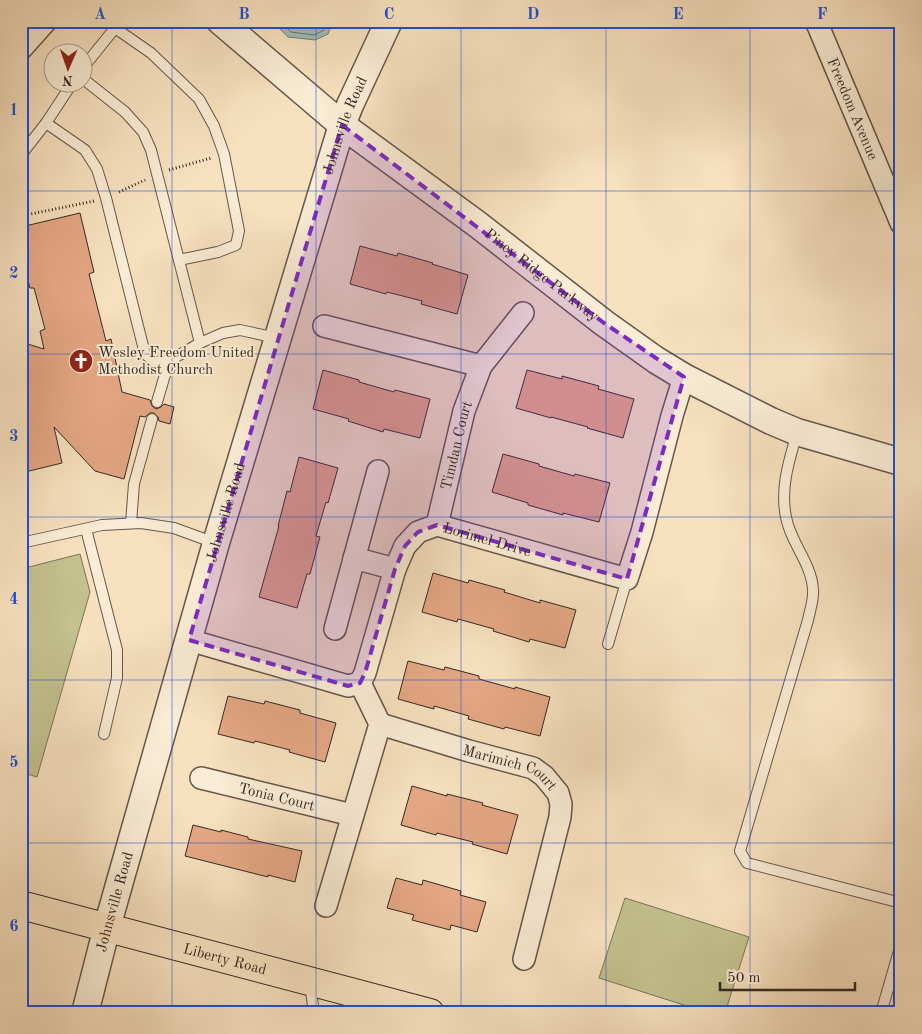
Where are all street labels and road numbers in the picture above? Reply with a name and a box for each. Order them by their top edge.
street label: Freedom Avenue [823,56,880,162]
street label: Johnsville Road [322,75,371,176]
street label: Piney Ridge Parkway [481,227,601,325]
street label: Timdan Court [440,399,476,492]
street label: Johnsville Road [205,461,249,564]
street label: Lorimel Drive [441,521,533,560]
street label: Marimich Court [461,744,559,794]
street label: Tonia Court [237,781,316,815]
street label: Johnsville Road [95,850,137,954]
street label: Liberty Road [181,942,268,979]

